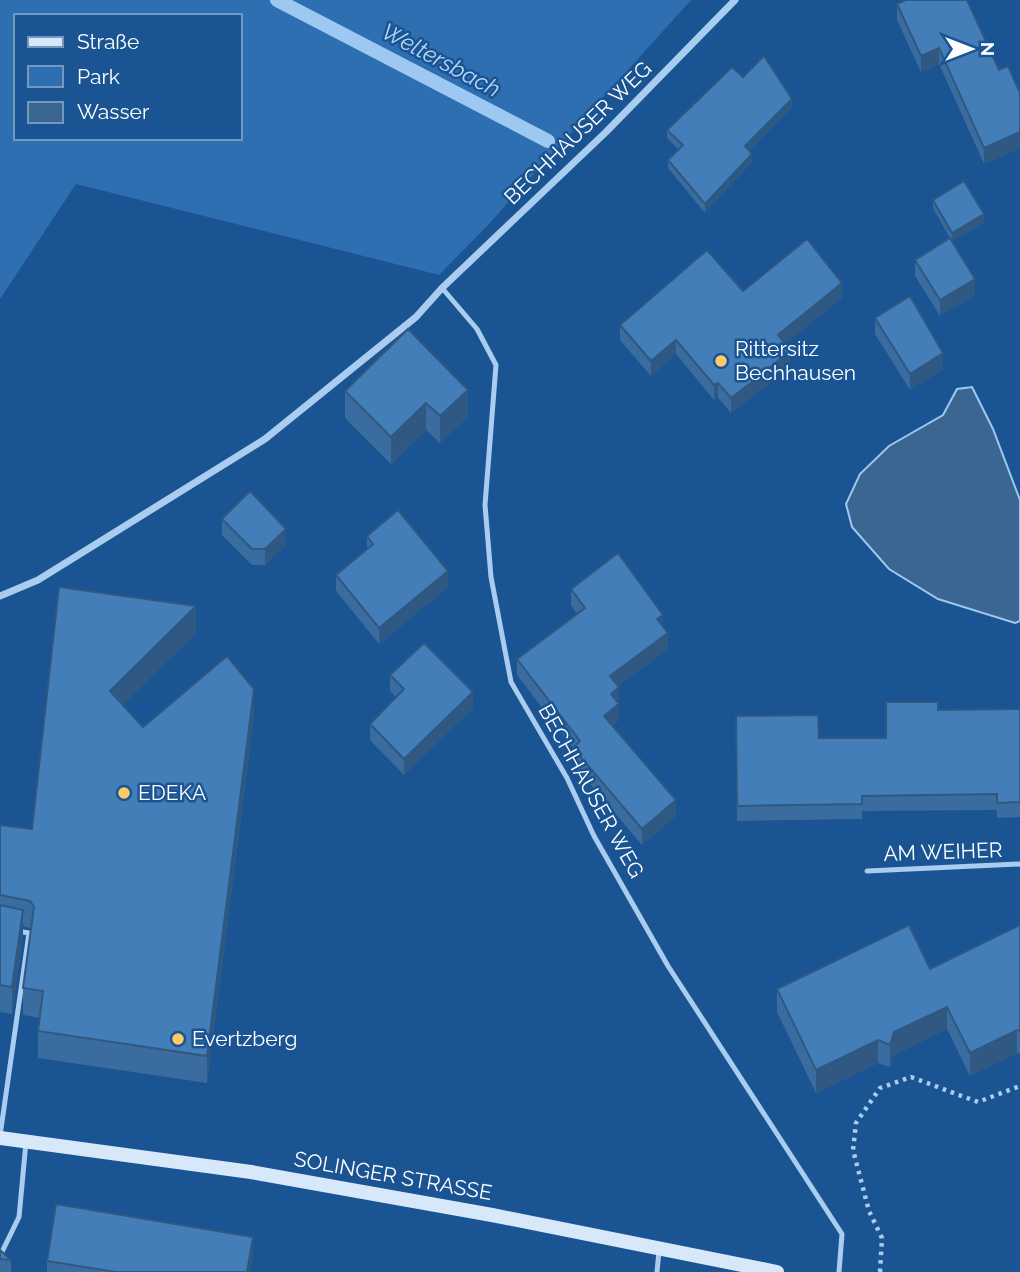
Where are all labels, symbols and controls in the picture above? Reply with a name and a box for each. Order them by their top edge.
legend [14,14,242,140]
north arrow [936,14,1006,84]
water label: Weltersbach [377,17,505,102]
text: Straße [77,29,139,54]
text: N [977,42,999,56]
street label: BECHHAUSER WEG [499,56,656,209]
text: Park [77,64,120,89]
text: Wasser [77,99,150,124]
place label: Rittersitz Bechhausen [735,336,856,385]
marker: Rittersitz Bechhausen [713,353,729,369]
street label: BECHHAUSER WEG [533,700,650,882]
place label: EDEKA [138,780,206,805]
marker: EDEKA [116,785,132,801]
street label: AM WEIHER [883,837,1003,866]
place label: Evertzberg [192,1026,298,1051]
marker: Evertzberg [170,1031,186,1047]
street label: SOLINGER STRASSE [292,1146,494,1205]

